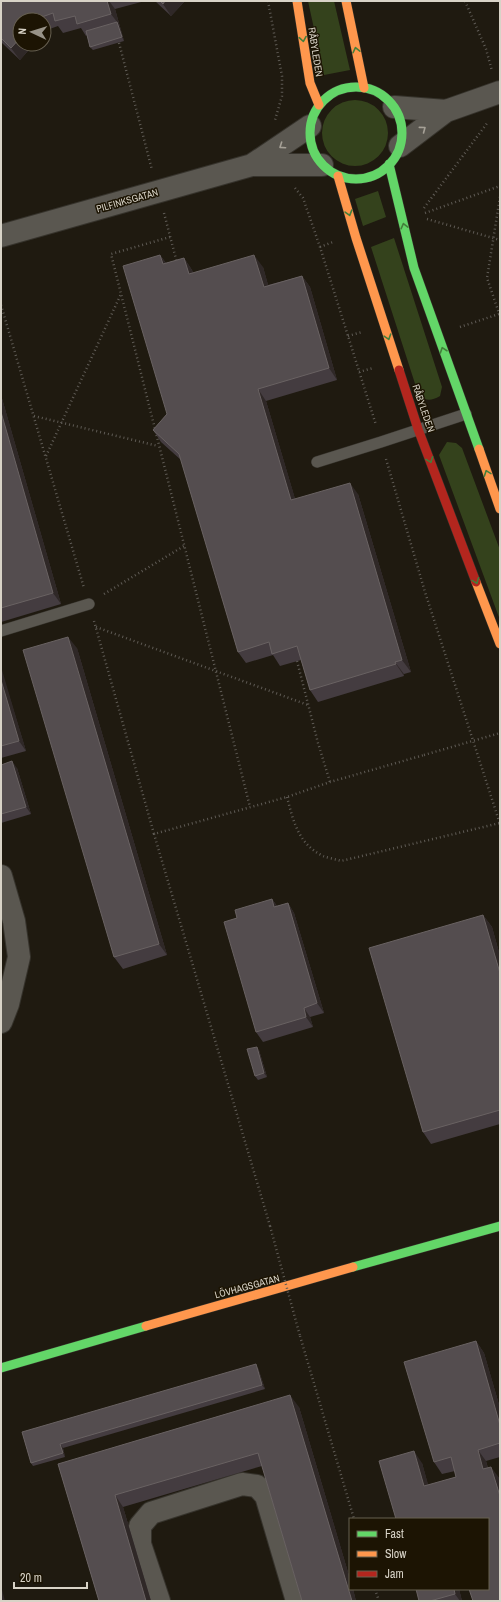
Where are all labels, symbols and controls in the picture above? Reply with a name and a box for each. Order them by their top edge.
north arrow [12,12,52,52]
street label: RÅBYLEDEN [305,27,326,78]
text: N [15,28,29,35]
one-way arrow [298,36,307,43]
one-way arrow [352,47,360,53]
one-way arrow [419,126,426,133]
one-way arrow [279,141,286,148]
street label: PILFINKSGATAN [95,185,160,215]
one-way arrow [344,210,352,216]
one-way arrow [401,223,409,230]
one-way arrow [383,333,392,340]
one-way arrow [440,347,448,354]
street label: RÅBYLEDEN [409,383,438,434]
one-way arrow [426,456,434,463]
one-way arrow [483,469,492,476]
one-way arrow [472,578,480,585]
street label: LÖVHAGSGATAN [213,1272,281,1301]
legend [349,1518,489,1590]
text: Fast [385,1526,404,1542]
text: Slow [385,1546,407,1562]
scale bar [14,1564,87,1590]
text: Jam [385,1566,404,1582]
text: 20 m [20,1570,42,1586]

